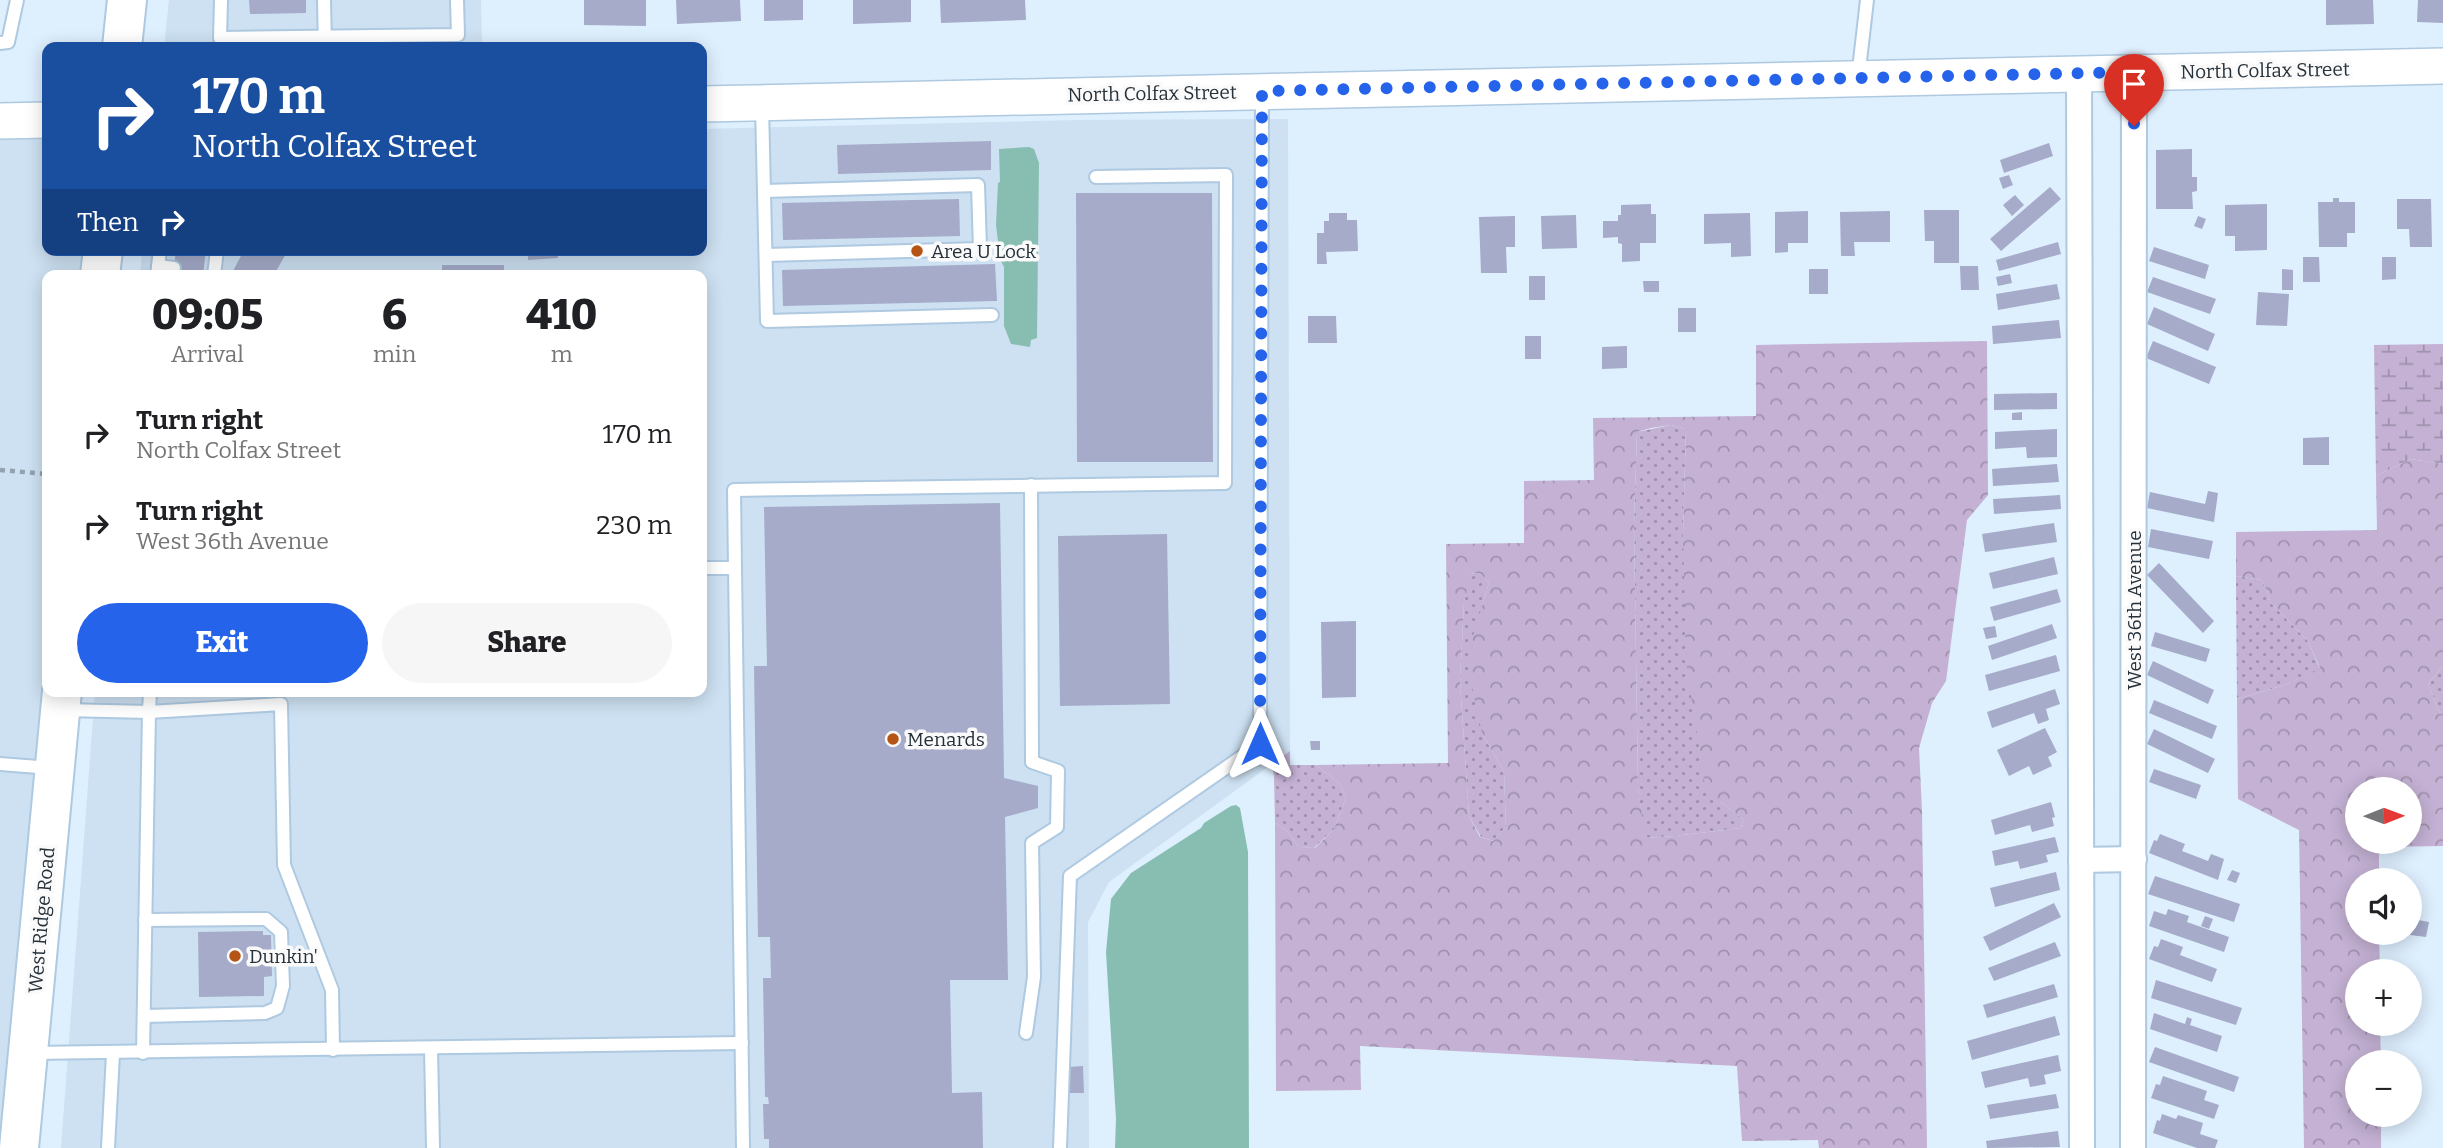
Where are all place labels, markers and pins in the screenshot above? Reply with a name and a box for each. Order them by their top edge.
pin [2104,54,2164,126]
place label: Area U Lock [931,240,1036,263]
marker: Area U Lock [909,243,925,259]
place label: Menards [907,728,985,751]
marker: Menards [885,731,901,747]
place label: Dunkin' [249,945,318,968]
marker: Dunkin' [227,948,243,964]

